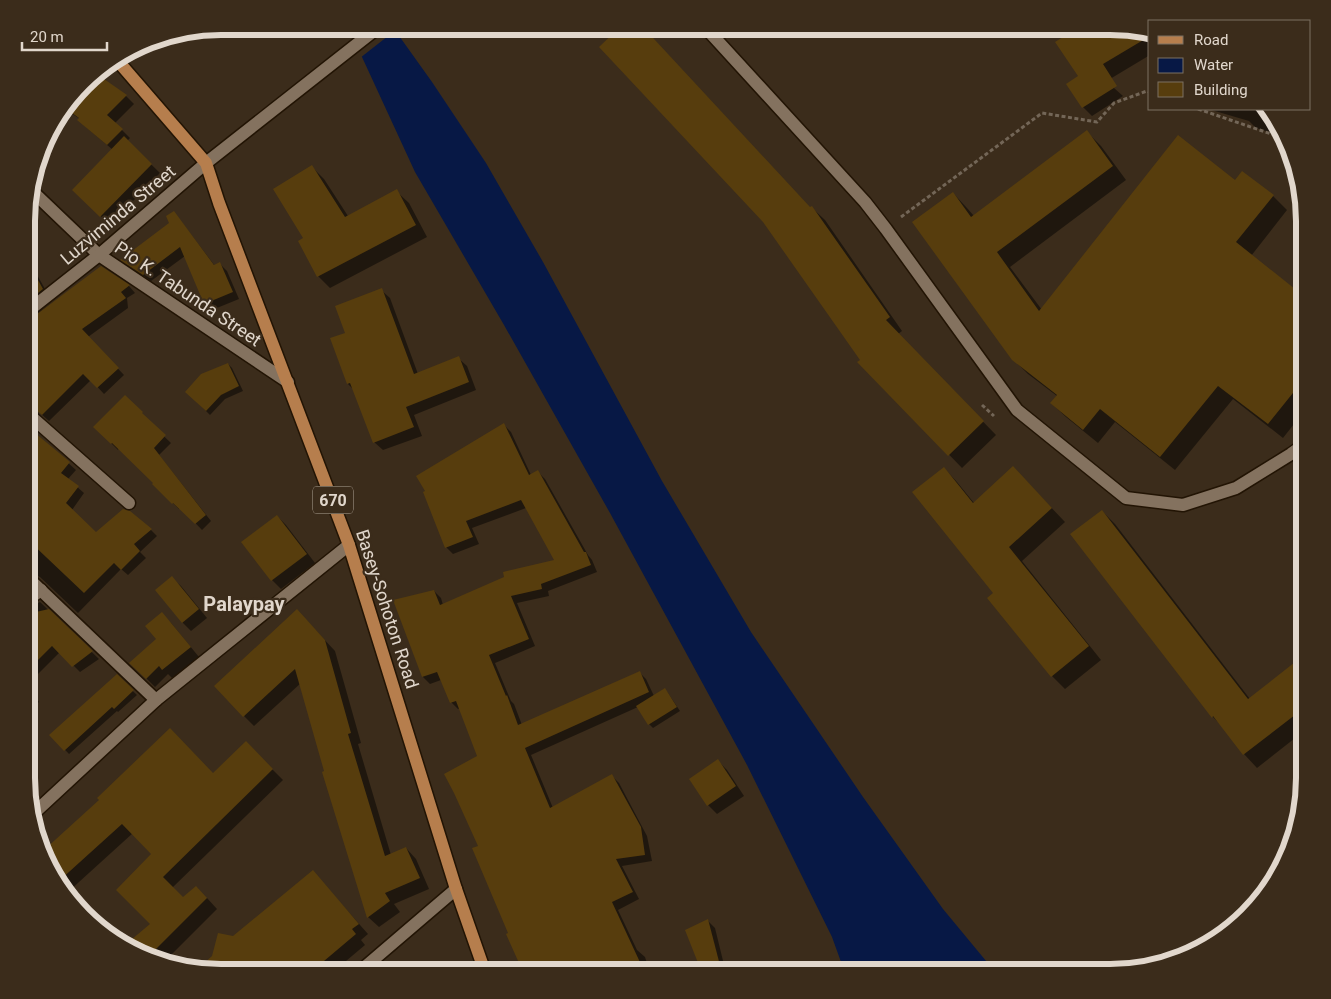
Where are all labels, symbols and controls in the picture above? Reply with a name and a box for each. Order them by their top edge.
scale bar [22,20,108,52]
legend [1148,20,1311,110]
text: 20 m [30,28,64,46]
text: Road [1194,31,1228,49]
text: Water [1194,56,1233,74]
text: Building [1194,81,1248,99]
street label: Luzviminda Street [56,160,179,269]
street label: Pio K. Tabunda Street [111,237,266,350]
road number: 670 [313,486,353,514]
street label: Basey-Sohoton Road [352,527,423,691]
district label: Palaypay [203,592,286,616]

